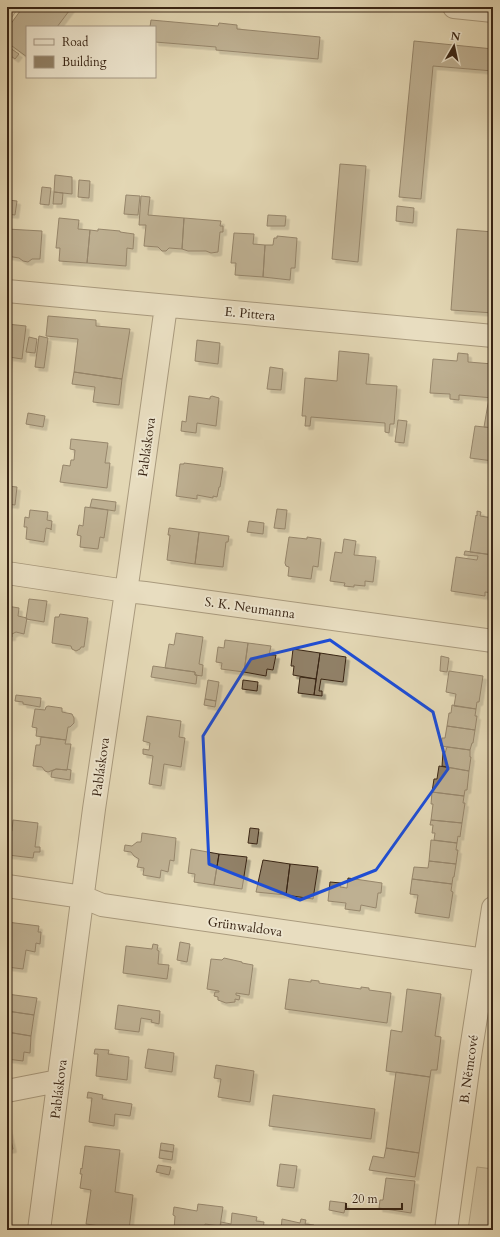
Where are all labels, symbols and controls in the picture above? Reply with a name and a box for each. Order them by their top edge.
legend [26,26,156,78]
north arrow [434,26,474,66]
text: N [450,28,462,45]
text: Road [62,34,89,50]
text: Building [62,54,107,70]
street label: E. Pittera [224,303,276,325]
street label: Pabláskova [134,416,160,478]
street label: S. K. Neumanna [204,593,297,623]
street label: Pabláskova [88,736,114,798]
street label: Grünwaldova [206,913,284,941]
street label: B. Němcové [455,1034,483,1105]
street label: Pabláskova [46,1058,72,1120]
scale bar [346,1185,402,1211]
text: 20 m [352,1191,379,1207]

